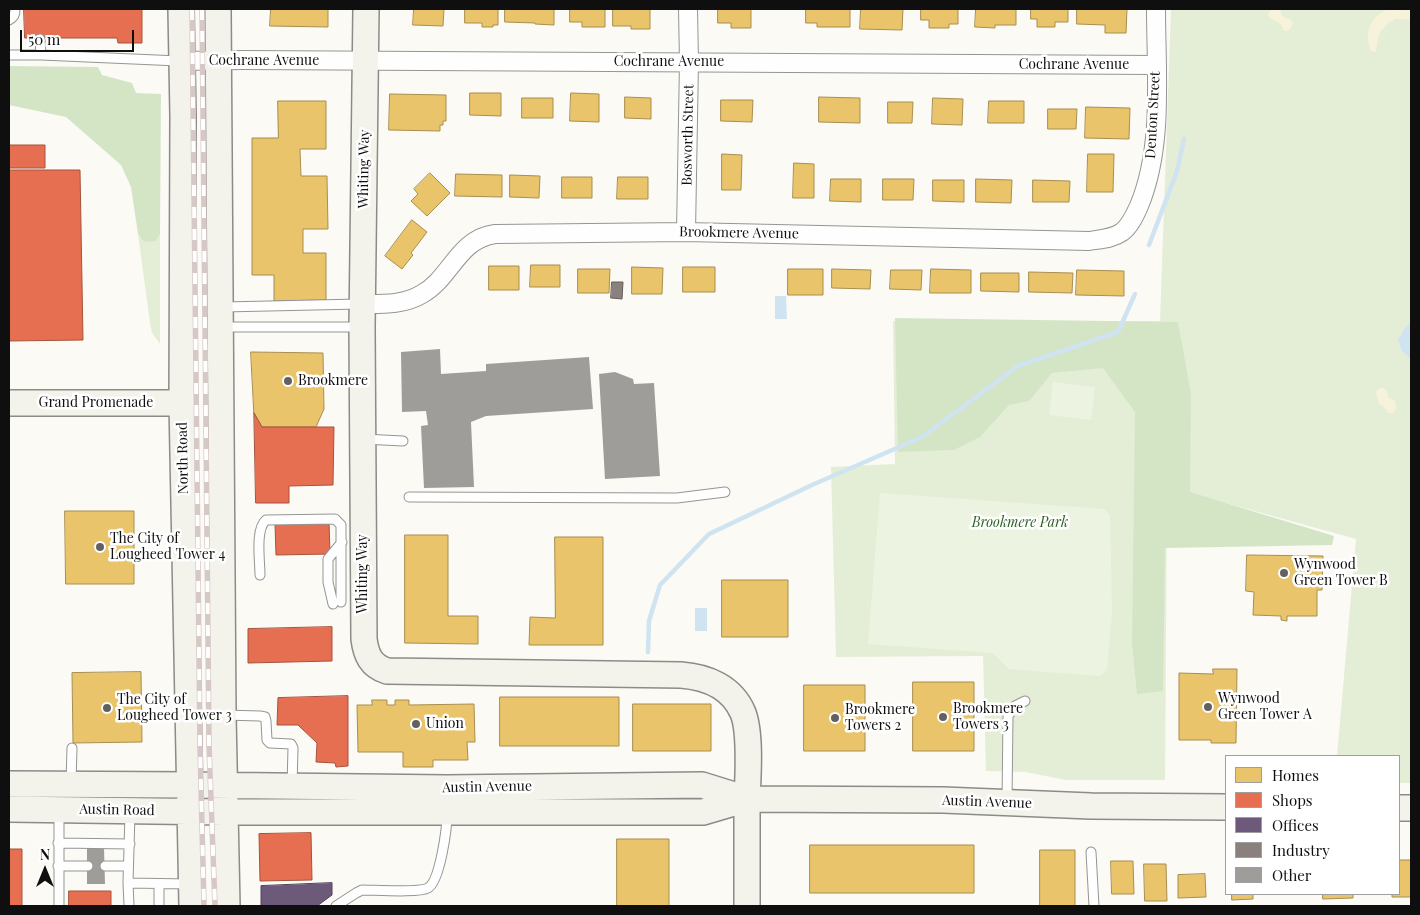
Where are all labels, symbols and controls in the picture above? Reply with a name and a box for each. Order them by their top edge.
scale bar [22,20,136,52]
text: 50 m [28,29,60,49]
street label: Cochrane Avenue [209,53,319,69]
street label: Cochrane Avenue [614,54,724,70]
street label: Cochrane Avenue [1019,57,1129,73]
street label: Denton Street [1142,71,1164,159]
street label: Bosworth Street [679,84,697,186]
street label: Whiting Way [355,129,373,209]
street label: Brookmere Avenue [679,224,799,242]
place label: Brookmere [298,373,368,389]
marker: Brookmere [282,375,294,387]
street label: Grand Promenade [39,395,153,411]
street label: North Road [174,422,192,494]
park label: Brookmere Park [972,515,1068,531]
place label: The City of Lougheed Tower 4 [110,531,225,564]
street label: Whiting Way [355,535,371,613]
marker: The City of Lougheed Tower 4 [94,541,106,553]
place label: Wynwood Green Tower B [1294,557,1388,590]
marker: Wynwood Green Tower B [1278,567,1290,579]
place label: Wynwood Green Tower A [1218,691,1312,724]
place label: The City of Lougheed Tower 3 [117,692,232,724]
place label: Brookmere Towers 3 [953,701,1023,734]
marker: Wynwood Green Tower A [1202,701,1214,713]
marker: The City of Lougheed Tower 3 [101,702,113,714]
place label: Brookmere Towers 2 [845,702,915,734]
marker: Brookmere Towers 3 [937,711,949,723]
marker: Brookmere Towers 2 [829,712,841,724]
place label: Union [426,716,464,732]
marker: Union [410,718,422,730]
legend [1225,755,1400,895]
text: Homes [1272,765,1319,785]
street label: Austin Avenue [442,778,532,796]
text: Shops [1272,790,1313,810]
street label: Austin Avenue [942,792,1032,812]
street label: Austin Road [79,801,155,819]
text: Offices [1272,815,1319,835]
text: Industry [1272,840,1330,860]
north arrow [20,845,70,895]
text: N [40,845,50,864]
text: Other [1272,865,1312,885]

